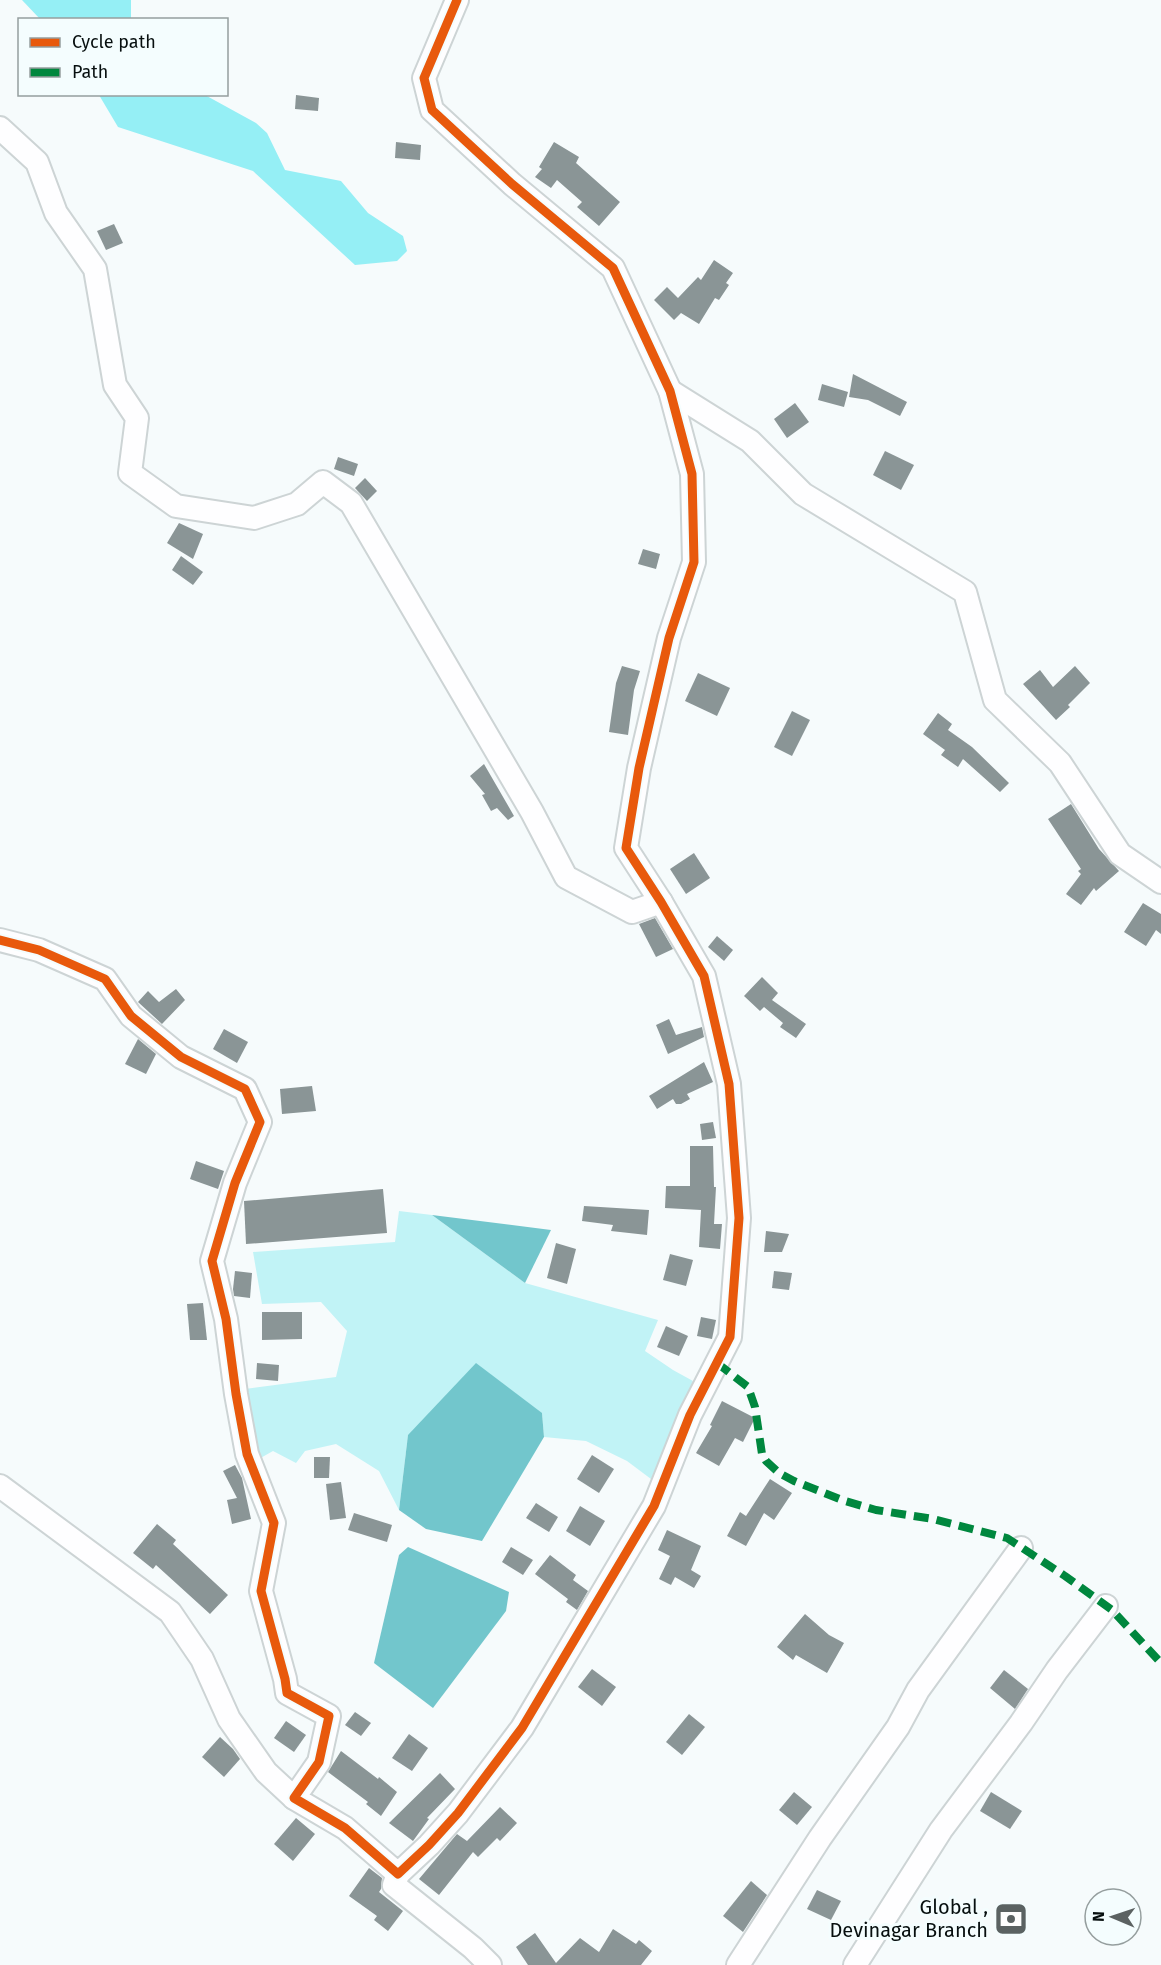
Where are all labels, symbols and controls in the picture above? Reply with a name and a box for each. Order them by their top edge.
legend [18,18,228,96]
text: Cycle path [72,31,156,53]
text: Path [72,61,108,83]
north arrow [1083,1887,1143,1947]
place label: Global , Devinagar Branch [829,1895,988,1942]
bank icon: Global , Devinagar Branch [993,1901,1029,1937]
text: N [1089,1911,1108,1922]

